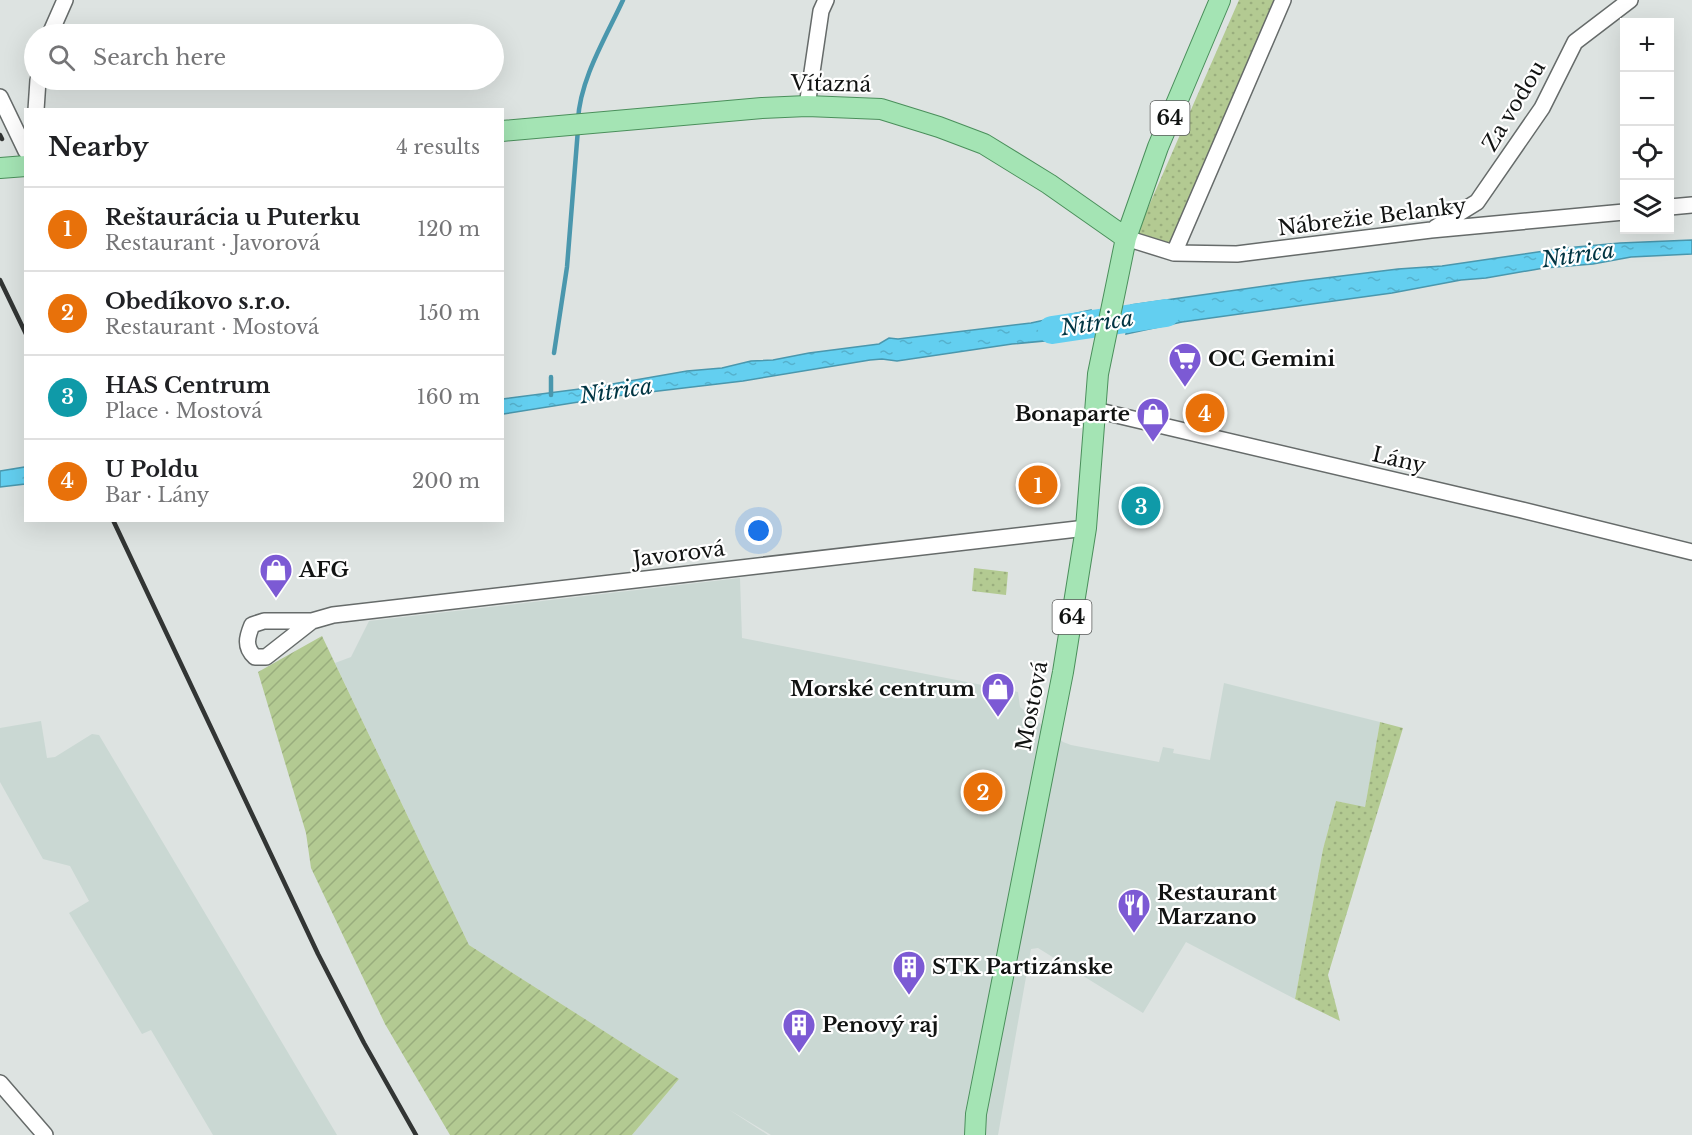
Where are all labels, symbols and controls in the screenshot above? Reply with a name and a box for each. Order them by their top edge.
map controls [1620,18,1674,234]
button: + [1620,18,1674,72]
search box [24,24,504,90]
icon: search [45,41,78,74]
text: Search here [93,44,226,71]
street label: Za vodou [1477,56,1551,156]
street label: Víťazná [790,70,872,98]
button: − [1620,72,1674,126]
road number: 64 [1150,101,1190,135]
button: locate [1620,126,1674,180]
text: Nearby [48,131,149,163]
text: 4 results [396,135,480,159]
button: layers [1620,180,1674,234]
street label: Nábrežie Belanky [1276,192,1468,241]
text: Reštaurácia u Puterku [105,204,360,231]
text: 1 [63,217,72,241]
text: 120 m [417,217,480,241]
text: Restaurant · Javorová [105,231,320,255]
water label: Nitrica [1539,237,1616,274]
text: Obedíkovo s.r.o. [105,288,291,315]
text: 2 [61,301,74,325]
text: 150 m [418,301,480,325]
water label: Nitrica [1058,305,1135,342]
text: Restaurant · Mostová [105,315,319,339]
supermarket icon: OC Gemini [1167,341,1203,388]
place label: OC Gemini [1208,346,1335,372]
text: HAS Centrum [105,372,270,399]
water label: Nitrica [577,373,654,410]
text: 3 [61,385,74,409]
text: 160 m [417,385,480,409]
pin: 4 [1186,390,1224,436]
shop icon: Bonaparte [1135,396,1171,443]
text: Place · Mostová [105,399,262,423]
place label: Bonaparte [1015,401,1130,427]
street label: Lány [1370,441,1429,479]
text: U Poldu [105,456,199,483]
pin: 1 [1018,462,1058,508]
text: 4 [61,469,74,493]
text: 200 m [412,469,480,493]
text: Bar · Lány [105,483,209,507]
pin: 3 [1122,484,1160,528]
your location [744,516,773,545]
street label: Javorová [629,535,727,573]
shop icon: AFG [258,552,294,599]
place label: AFG [298,557,349,583]
road number: 64 [1052,600,1092,634]
street label: Mostová [1011,658,1054,753]
shop icon: Morské centrum [980,671,1016,718]
place label: Morské centrum [790,676,975,702]
pin: 2 [964,770,1002,814]
place label: Restaurant Marzano [1157,880,1277,930]
restaurant icon: Restaurant Marzano [1116,887,1152,934]
building icon: STK Partizánske [891,949,927,996]
place label: STK Partizánske [932,954,1113,980]
building icon: Penový raj [781,1007,817,1054]
place label: Penový raj [822,1012,939,1038]

